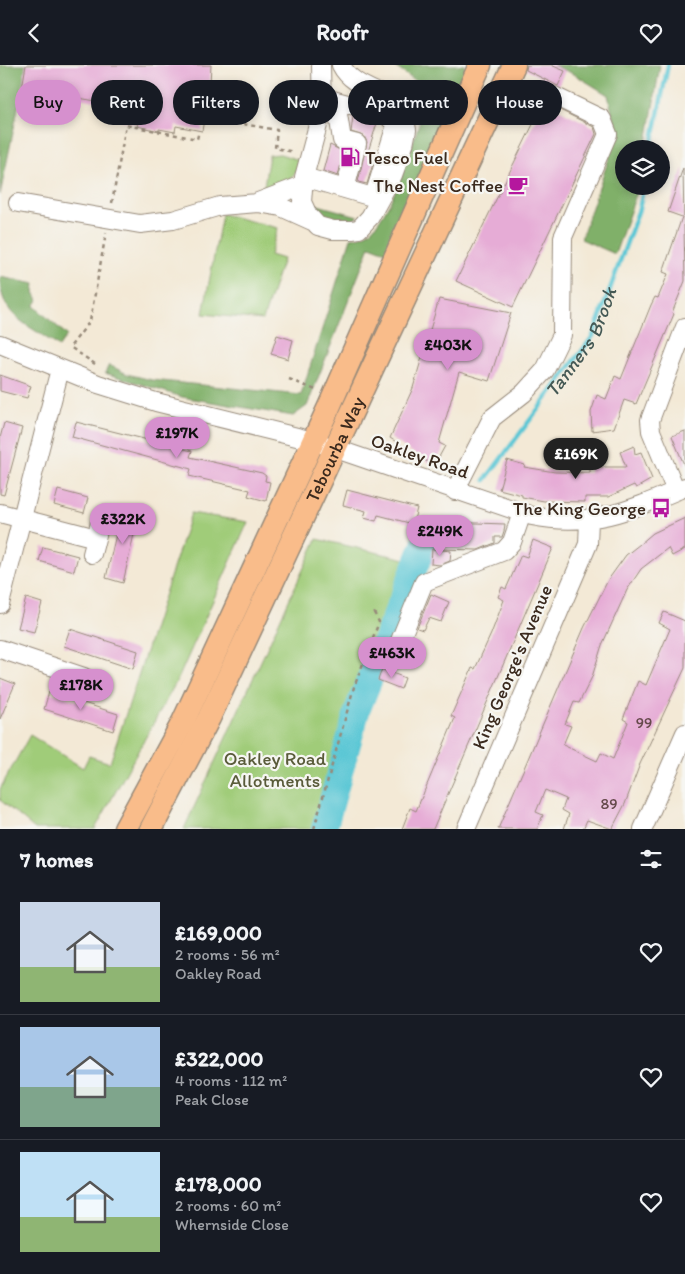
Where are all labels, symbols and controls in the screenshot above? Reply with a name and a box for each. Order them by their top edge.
icon: back [20,19,48,47]
text: Roofr [316,19,369,46]
icon: heart [637,19,665,47]
chip: Buy [15,80,81,125]
chip: Rent [91,80,163,125]
chip: Filters [173,80,259,125]
chip: New [269,80,338,125]
chip: Apartment [348,80,468,125]
chip: House [478,80,562,125]
map controls [615,140,670,195]
button: layers [615,140,670,195]
fuel station icon: Tesco Fuel [339,146,361,168]
place label: Tesco Fuel [365,146,449,169]
place label: The Nest Coffee [373,174,503,197]
cafe icon: The Nest Coffee [507,174,529,196]
water label: Tanners Brook [540,283,622,402]
pin: £403K [413,329,483,371]
text: £403K [425,335,471,354]
street label: Tebourba Way [300,393,369,506]
pin: £197K [142,417,212,459]
text: £197K [156,423,198,442]
street label: Oakley Road [368,428,473,484]
pin: £169K [541,437,611,480]
text: £169K [554,444,598,463]
place label: The King George [513,497,646,520]
bus stop icon: The King George [650,497,672,519]
pin: £322K [88,503,158,545]
text: £322K [101,509,145,528]
pin: £249K [405,515,475,557]
text: £249K [417,521,463,540]
street label: King George's Avenue [467,581,557,753]
pin: £463K [357,637,427,679]
text: £463K [369,643,415,662]
pin: £178K [46,669,116,711]
text: £178K [60,675,102,694]
house number: 99 [636,713,652,732]
park label: Oakley Road Allotments [224,747,327,792]
house number: 89 [600,794,618,813]
icon: filters [637,845,665,873]
text: 7 homes [20,847,94,872]
text: £169,000 [175,920,262,945]
icon: home [60,922,120,982]
icon: heart [637,938,665,966]
text: 2 rooms · 56 m² [175,945,280,964]
text: Oakley Road [175,964,261,983]
text: £322,000 [175,1046,264,1071]
icon: home [60,1047,120,1107]
icon: heart [637,1063,665,1091]
text: 4 rooms · 112 m² [175,1071,287,1090]
text: Peak Close [175,1090,249,1109]
text: £178,000 [175,1171,262,1196]
icon: home [60,1172,120,1232]
icon: heart [637,1188,665,1216]
text: 2 rooms · 60 m² [175,1196,281,1215]
text: Whernside Close [175,1215,289,1234]

